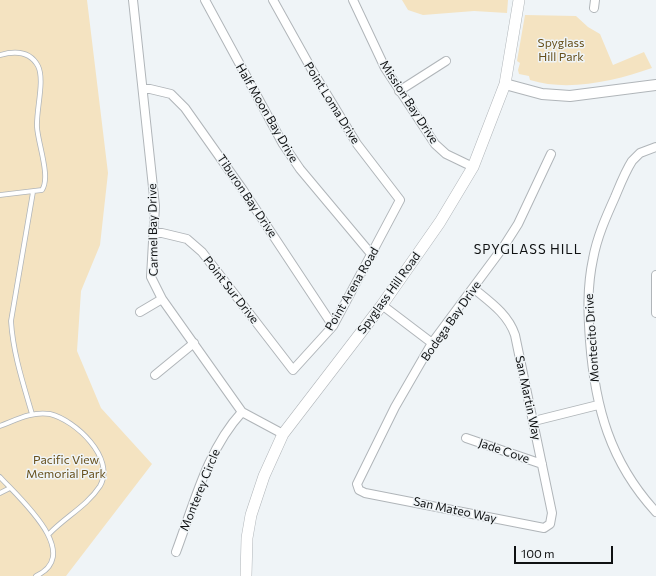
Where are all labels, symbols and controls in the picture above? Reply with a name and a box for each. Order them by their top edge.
park label: Spyglass Hill Park [538,36,584,64]
street label: Mission Bay Drive [377,58,441,146]
street label: Point Loma Drive [301,59,363,147]
street label: Half Moon Bay Drive [233,61,301,165]
street label: Tiburon Bay Drive [214,152,280,240]
street label: Carmel Bay Drive [145,183,161,277]
district label: SPYGLASS HILL [474,242,582,258]
street label: Point Arena Road [322,245,382,333]
street label: Spyglass Hill Road [355,249,423,337]
street label: Point Sur Drive [200,253,262,327]
street label: Bodega Bay Drive [418,278,484,364]
street label: Montecito Drive [582,293,602,383]
street label: San Martin Way [512,354,544,442]
street label: Jade Cove [477,436,531,466]
street label: Monterey Circle [177,447,223,533]
park label: Pacific View Memorial Park [26,453,106,481]
street label: San Mateo Way [412,494,498,526]
scale bar [516,538,615,564]
text: 100 m [521,546,555,560]

